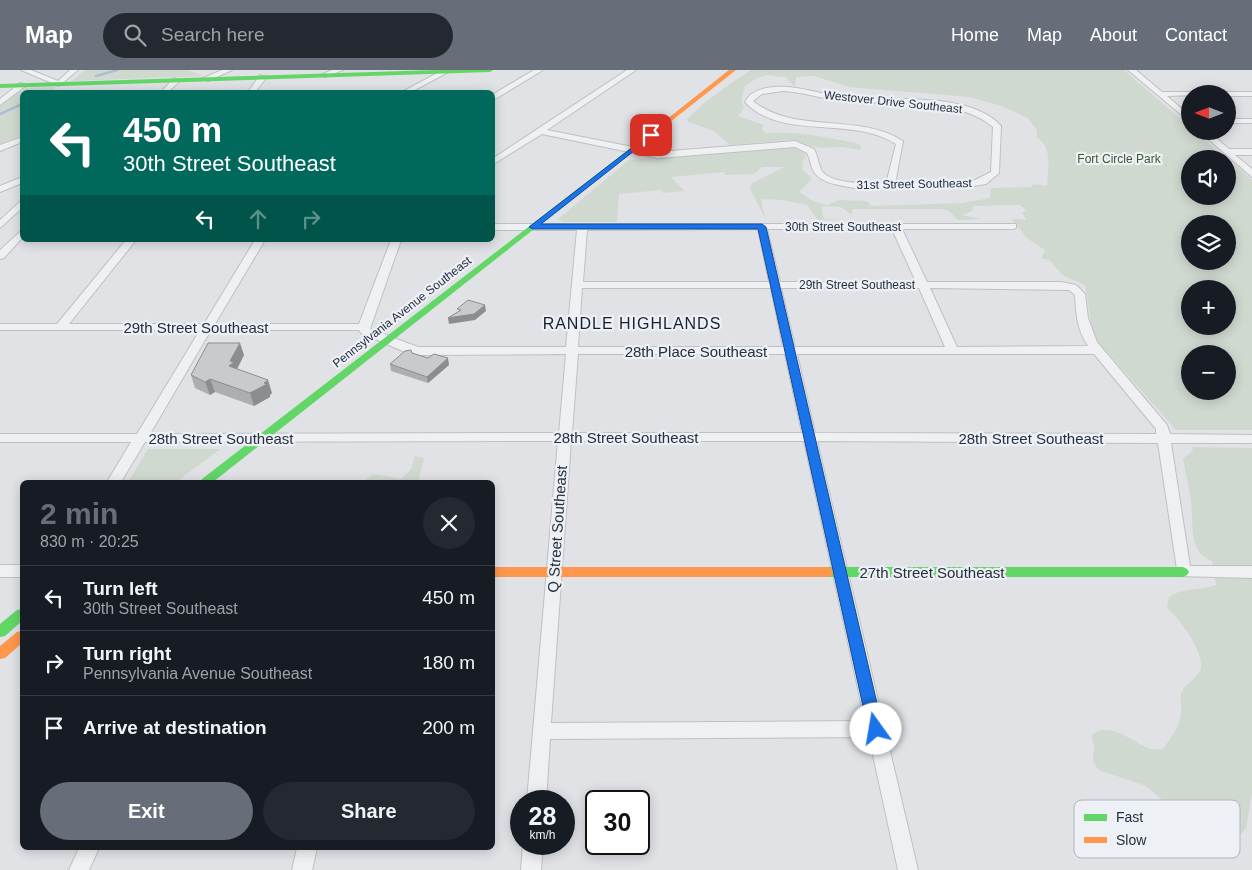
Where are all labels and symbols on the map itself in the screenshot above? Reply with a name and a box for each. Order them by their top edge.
north arrow [1181,85,1236,140]
street label: Westover Drive Southeast [823,88,964,116]
pin [630,114,672,156]
park label: Fort Circle Park [1077,152,1162,166]
street label: 31st Street Southeast [856,176,972,192]
street label: 30th Street Southeast [785,220,902,234]
street label: Pennsylvania Avenue Southeast [330,253,475,370]
street label: 29th Street Southeast [799,278,916,292]
district label: RANDLE HIGHLANDS [543,315,721,332]
street label: 29th Street Southeast [123,319,269,336]
street label: 28th Place Southeast [625,343,768,360]
street label: 28th Street Southeast [553,429,699,446]
street label: 28th Street Southeast [148,430,294,447]
street label: 28th Street Southeast [958,430,1104,447]
street label: Q Street Southeast [544,464,570,593]
street label: 27th Street Southeast [859,564,1005,581]
position arrow [849,702,901,754]
speed limit sign: 30 [585,790,650,855]
legend [1074,800,1240,858]
text: Fast [1116,809,1143,825]
text: Slow [1116,832,1147,848]

